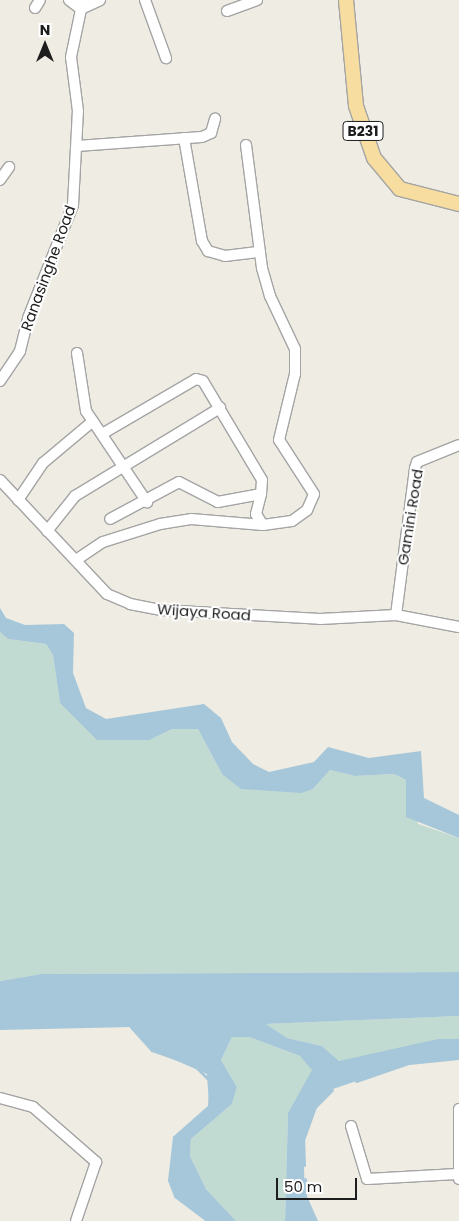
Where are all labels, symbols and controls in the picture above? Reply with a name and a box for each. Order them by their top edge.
north arrow [20,20,70,70]
text: N [40,20,50,40]
road number: B231 [342,120,384,142]
street label: Ranasinghe Road [17,203,79,333]
street label: Gamini Road [394,468,426,566]
street label: Wijaya Road [157,600,251,624]
scale bar [279,1168,360,1200]
text: 50 m [284,1176,322,1197]

